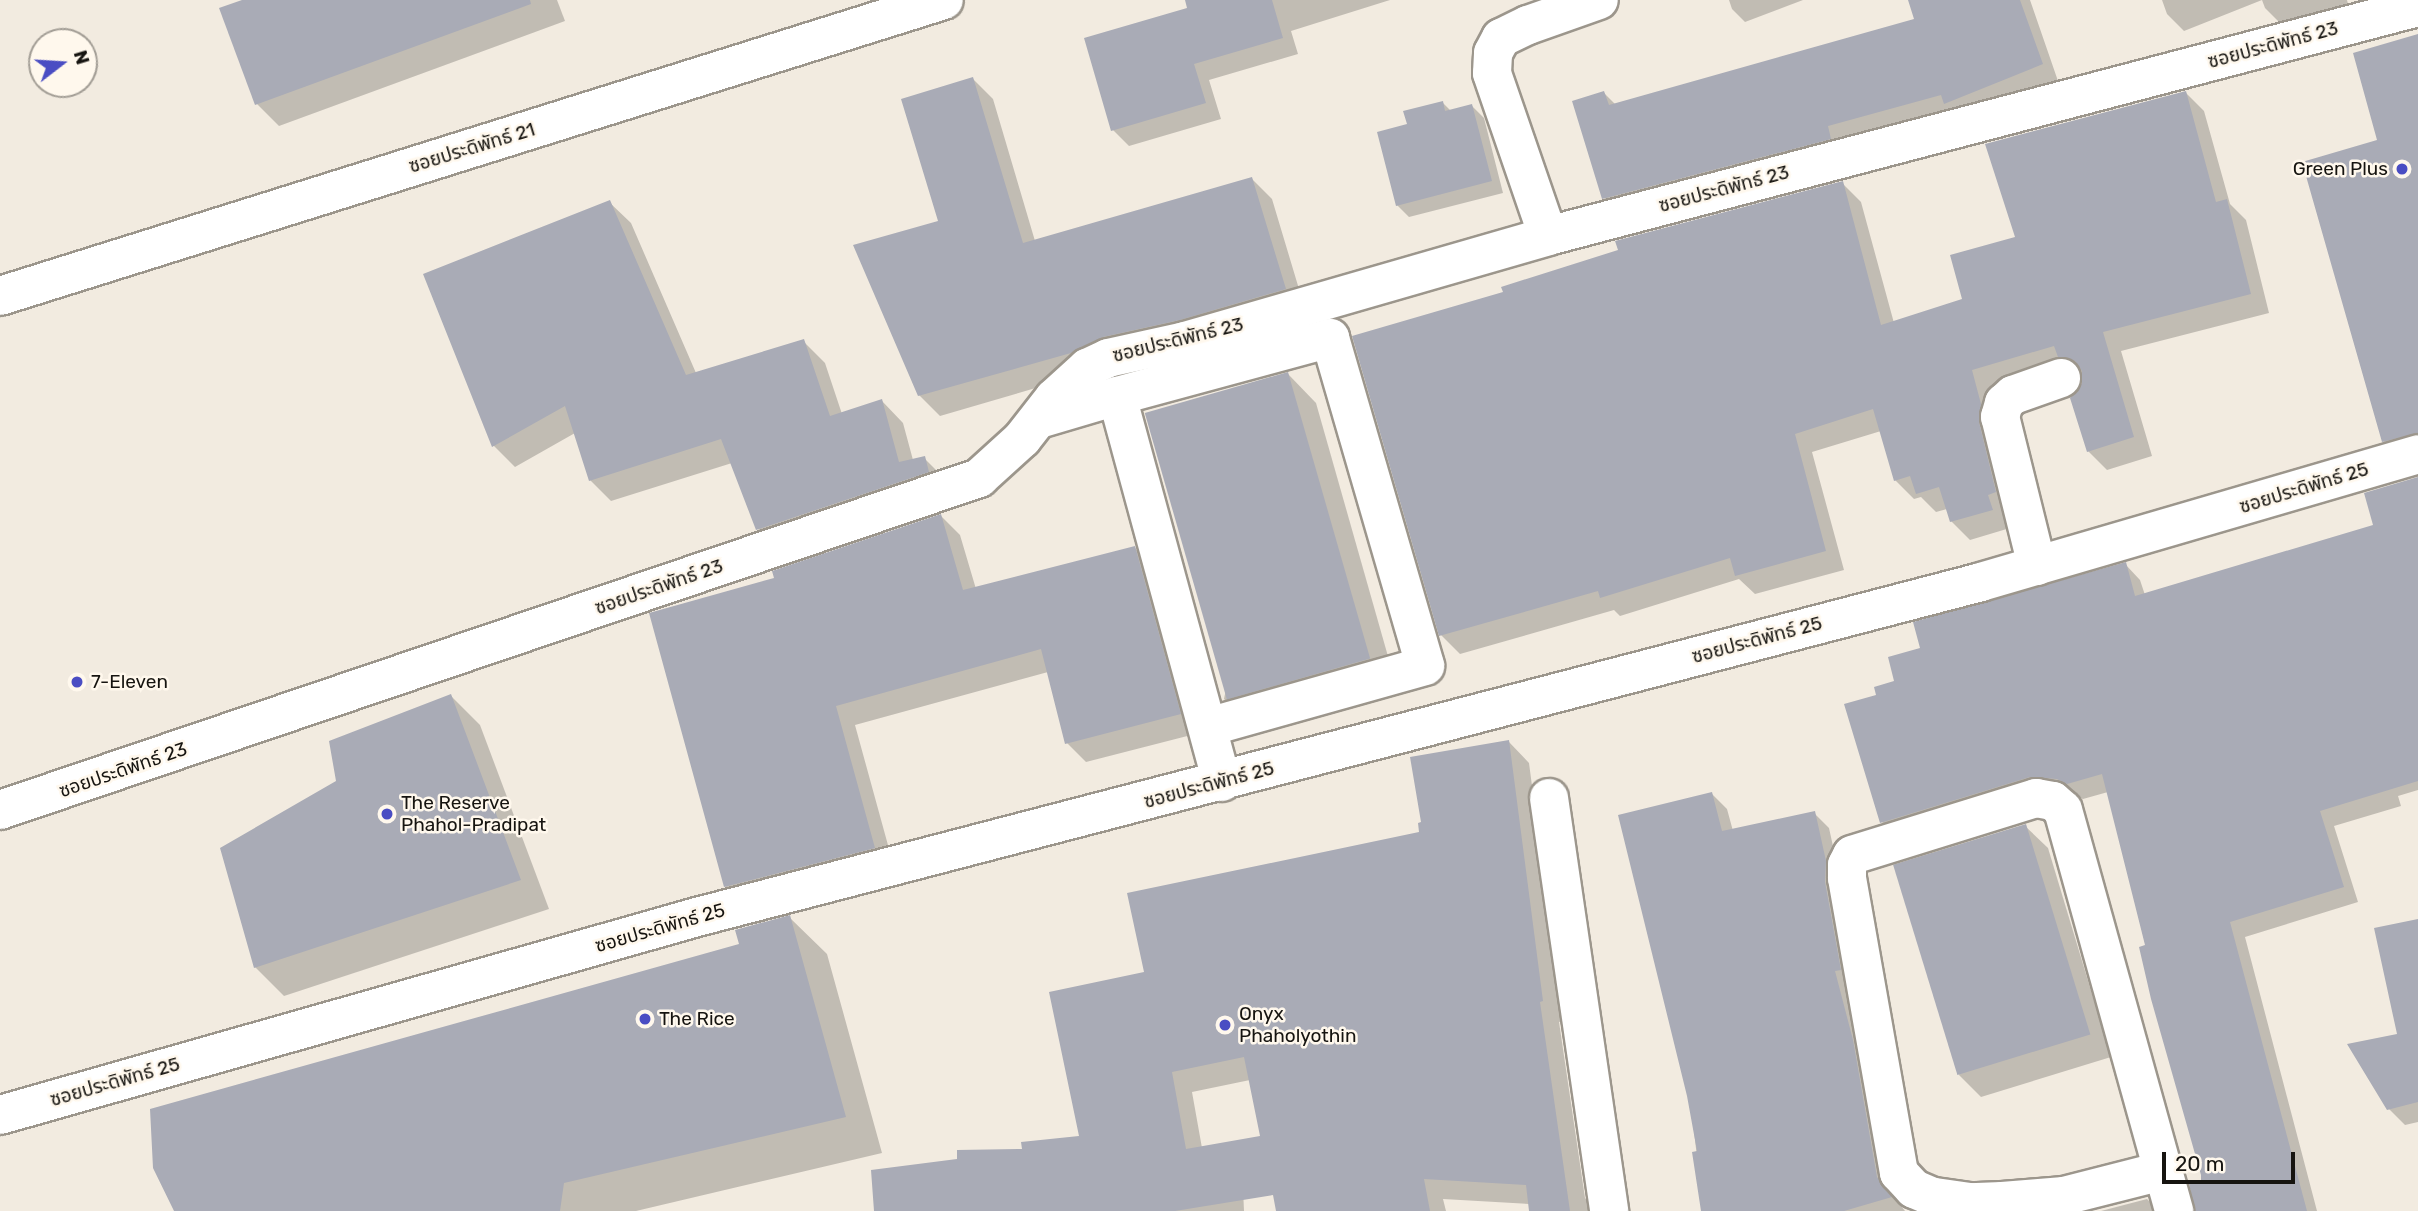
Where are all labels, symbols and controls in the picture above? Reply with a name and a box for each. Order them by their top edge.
street label: ซอยประดิพัทธ์ 23 [2205,17,2341,73]
north arrow [28,28,98,98]
text: N [69,47,95,67]
street label: ซอยประดิพัทธ์ 21 [406,118,538,178]
place label: Green Plus [2293,158,2388,180]
street label: ซอยประดิพัทธ์ 23 [1656,161,1792,217]
marker: Green Plus [2394,161,2410,177]
street label: ซอยประดิพัทธ์ 23 [1110,313,1246,367]
street label: ซอยประดิพัทธ์ 25 [2237,458,2371,518]
street label: ซอยประดิพัทธ์ 23 [592,554,726,620]
street label: ซอยประดิพัทธ์ 25 [1689,612,1825,668]
place label: 7-Eleven [91,671,168,693]
marker: 7-Eleven [69,674,85,690]
street label: ซอยประดิพัทธ์ 23 [56,737,190,803]
street label: ซอยประดิพัทธ์ 25 [1141,757,1277,813]
place label: The Reserve Phahol-Pradipat [401,792,546,836]
marker: The Reserve Phahol-Pradipat [379,806,395,822]
street label: ซอยประดิพัทธ์ 25 [593,899,727,957]
place label: Onyx Phaholyothin [1239,1003,1356,1047]
place label: The Rice [659,1008,735,1030]
marker: The Rice [637,1011,653,1027]
marker: Onyx Phaholyothin [1217,1017,1233,1033]
street label: ซอยประดิพัทธ์ 25 [48,1053,182,1111]
scale bar [2166,1138,2299,1182]
text: 20 m [2175,1151,2224,1176]

